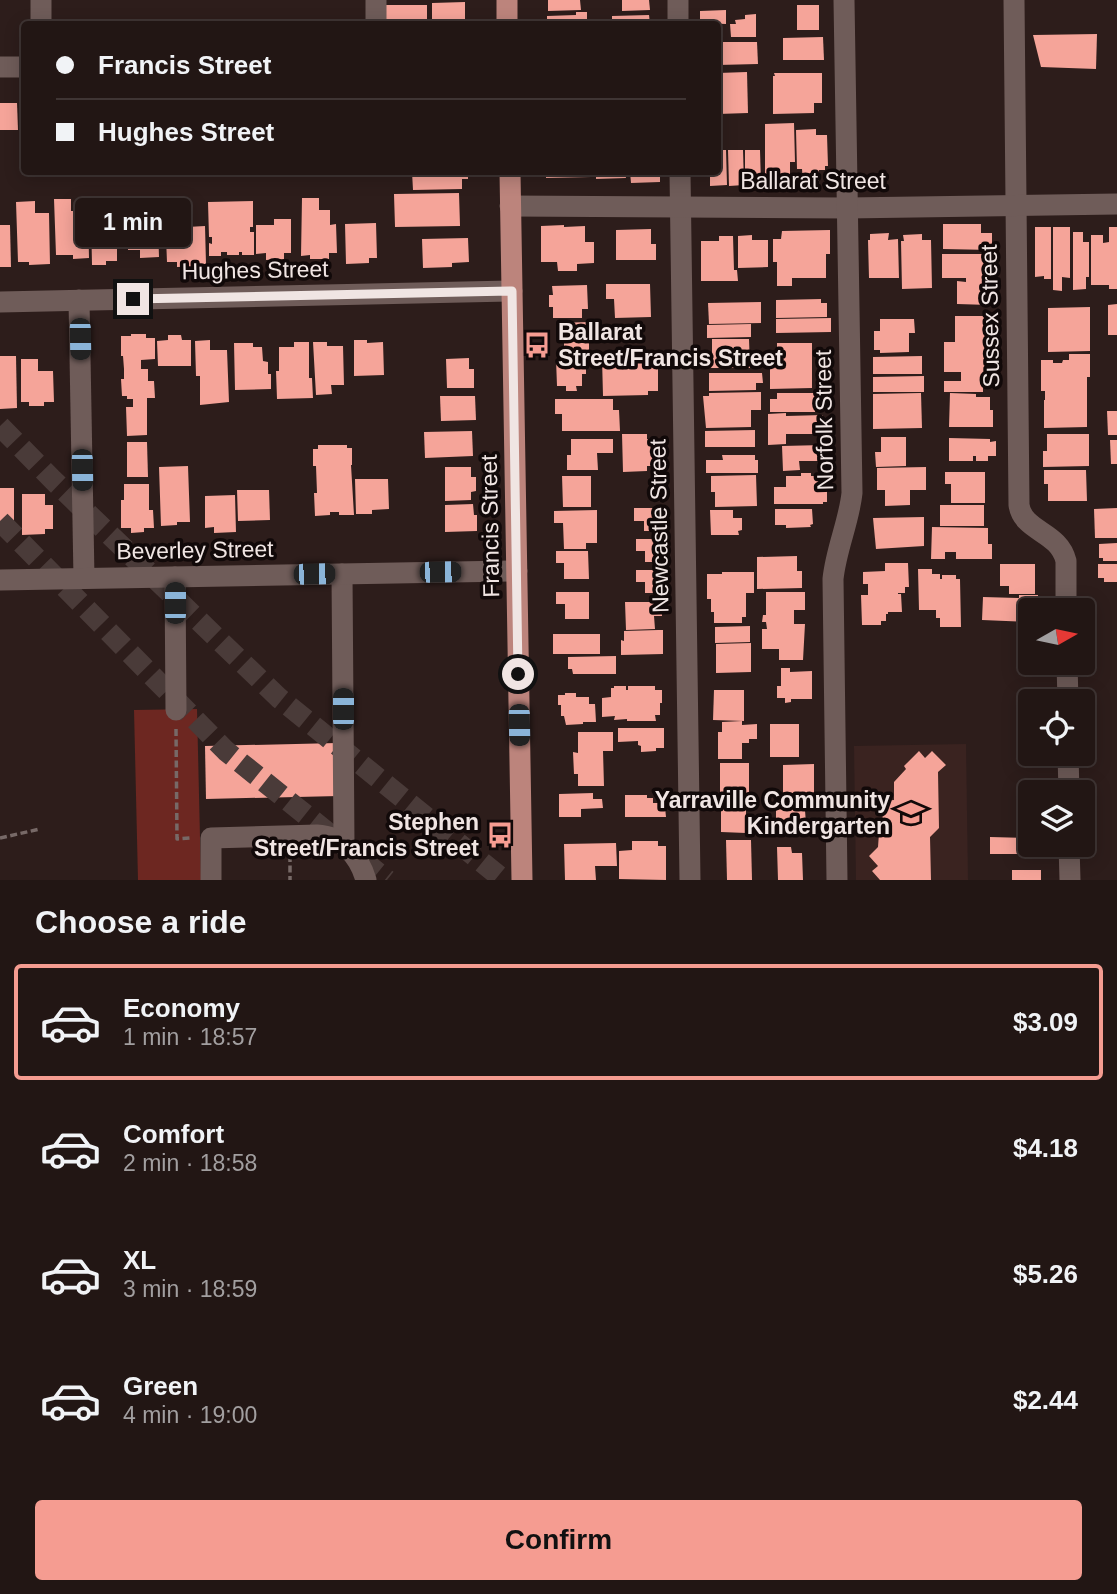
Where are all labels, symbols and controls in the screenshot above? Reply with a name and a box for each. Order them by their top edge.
text: Francis Street [98,50,271,80]
text: Hughes Street [98,117,274,147]
street label: Ballarat Street [740,168,886,194]
callout: 1 min [75,198,191,246]
text: 1 min [103,209,163,235]
street label: Sussex Street [976,244,1004,388]
street label: Hughes Street [181,256,329,284]
route end [117,283,149,315]
car [70,318,91,360]
place label: Ballarat Street/Francis Street [558,319,783,371]
bus stop icon: Ballarat Street/Francis Street [522,330,552,360]
street label: Norfolk Street [810,349,838,491]
street label: Newcastle Street [644,438,674,613]
car [72,449,93,491]
street label: Francis Street [476,454,504,598]
street label: Beverley Street [116,536,274,564]
car [419,561,462,583]
car [293,563,336,585]
car [165,582,186,624]
north arrow [1018,598,1096,676]
map controls [1018,598,1095,857]
route start [502,658,534,690]
car [333,688,354,730]
button: locate [1018,689,1095,766]
car [509,704,530,746]
button: layers [1018,780,1095,857]
place label: Yarraville Community Kindergarten [655,787,890,839]
school or university icon: Yarraville Community Kindergarten [896,798,926,828]
place label: Stephen Street/Francis Street [254,809,479,861]
bus stop icon: Stephen Street/Francis Street [485,820,515,850]
text: Choose a ride [35,904,247,940]
icon: car [39,991,102,1054]
text: Economy [123,993,240,1023]
text: $3.09 [1013,1007,1078,1037]
text: 1 min · 18:57 [123,1024,257,1050]
icon: car [39,1117,102,1180]
text: Comfort [123,1119,224,1149]
text: $4.18 [1013,1133,1078,1163]
text: 2 min · 18:58 [123,1150,257,1176]
icon: car [39,1243,102,1306]
text: XL [123,1245,156,1275]
text: $5.26 [1013,1259,1078,1289]
text: 3 min · 18:59 [123,1276,257,1302]
icon: car [39,1369,102,1432]
text: Green [123,1371,198,1401]
text: $2.44 [1013,1385,1078,1415]
text: 4 min · 19:00 [123,1402,257,1428]
button: Confirm [35,1500,1082,1580]

